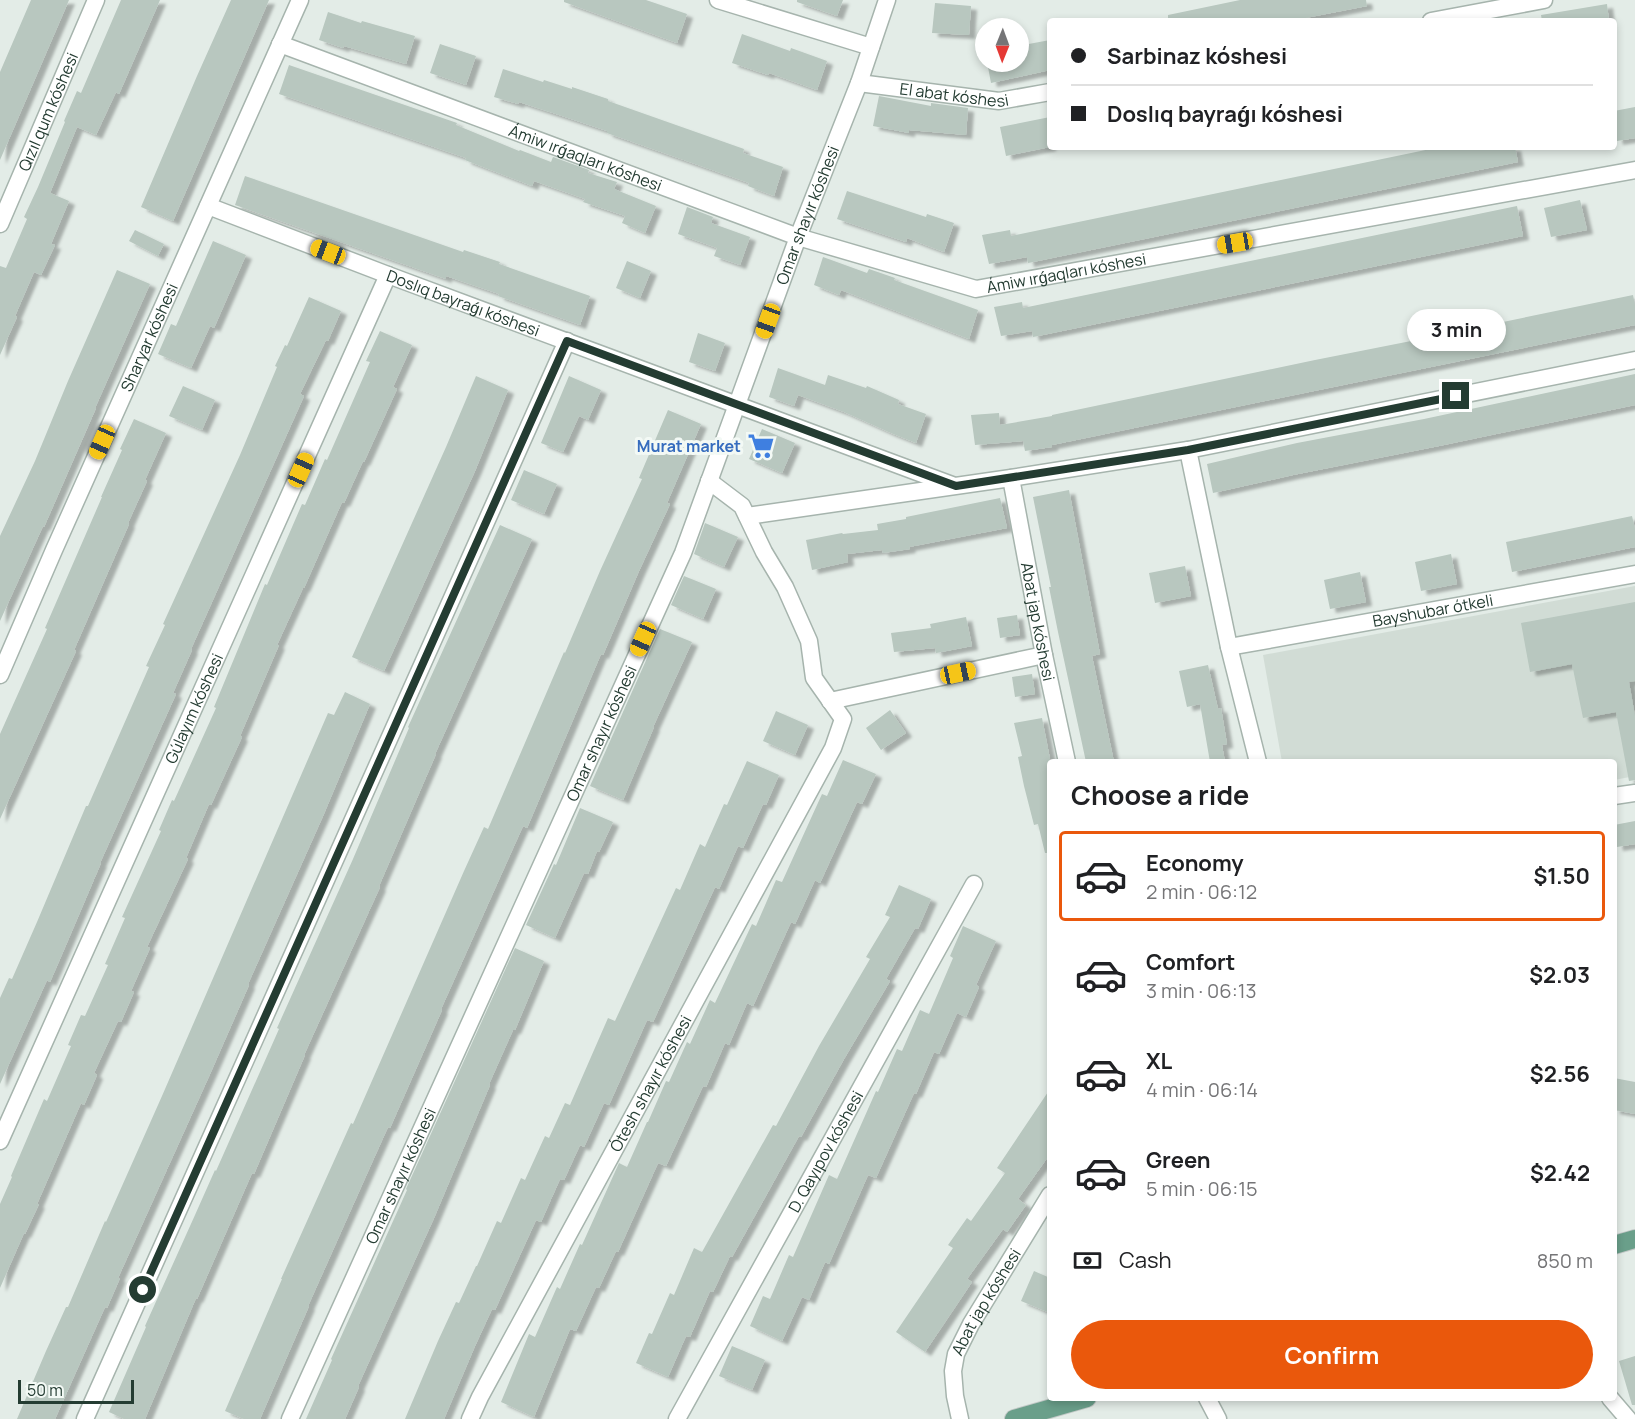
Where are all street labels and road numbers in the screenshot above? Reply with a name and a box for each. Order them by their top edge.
street label: Qızıl qum kóshesi [13,49,83,175]
street label: El abat kóshesi [898,77,1010,112]
street label: Ámiw ırǵaqları kóshesi [506,119,665,196]
street label: Omar shayır kóshesi [771,142,844,288]
street label: Ámiw ırǵaqları kóshesi [985,247,1148,298]
street label: Doslıq bayraǵı kóshesi [383,264,543,342]
street label: Sharyar kóshesi [115,280,183,395]
street label: Abat jap kóshesi [1016,560,1060,683]
street label: Bayshubar ótkeli [1371,589,1495,632]
street label: Gúlayım kóshesi [160,650,228,767]
street label: Omar shayır kóshesi [561,662,642,805]
street label: Ótesh shayır kóshesi [604,1011,697,1156]
street label: D. Qayıpov kóshesi [783,1087,868,1216]
street label: Omar shayır kóshesi [360,1104,441,1247]
street label: Abat jap kóshesi [946,1244,1026,1359]

